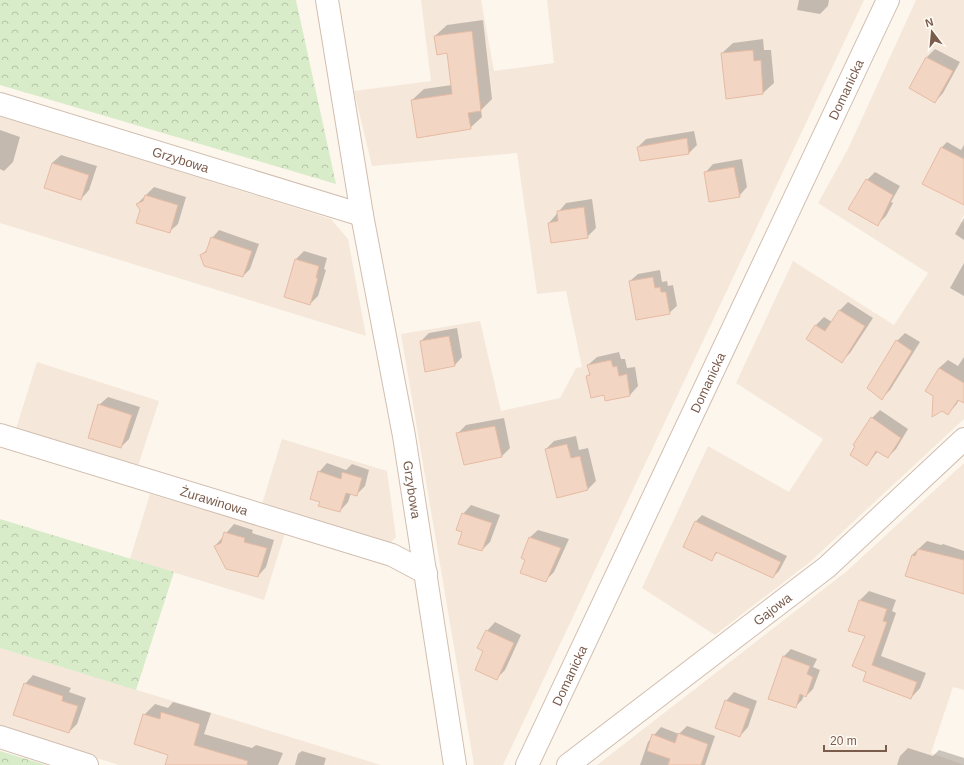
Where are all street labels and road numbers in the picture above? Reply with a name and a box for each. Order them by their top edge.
street label: Domanicka [826,56,867,122]
street label: Grzybowa [150,144,211,176]
street label: Domanicka [687,349,729,415]
street label: Grzybowa [400,460,424,520]
street label: Żurawinowa [178,484,251,519]
street label: Gajowa [750,589,795,629]
street label: Domanicka [549,642,591,708]

